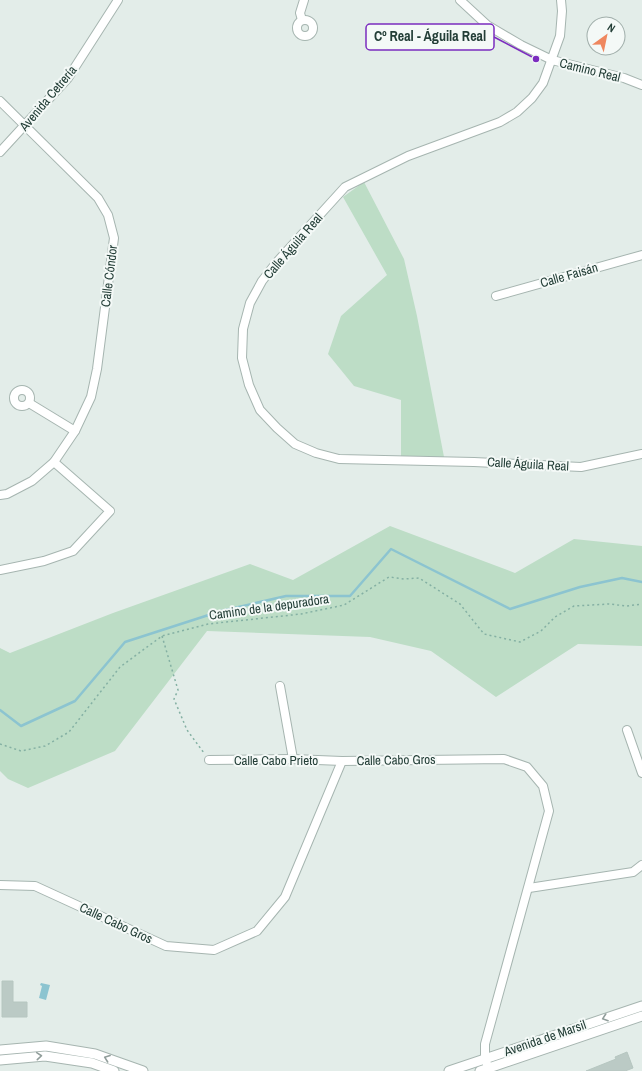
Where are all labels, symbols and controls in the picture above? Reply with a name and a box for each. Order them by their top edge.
north arrow [586,16,626,56]
text: N [605,20,618,35]
callout: Cº Real - Águila Real [366,24,494,50]
text: Cº Real - Águila Real [374,27,486,45]
street label: Camino Real [558,54,622,86]
street label: Avenida Cetrería [15,62,80,135]
street label: Calle Águila Real [260,210,326,282]
street label: Calle Cóndor [97,244,121,308]
street label: Calle Faisán [538,259,600,291]
street label: Calle Águila Real [487,453,569,475]
street label: Camino de la depuradora [208,590,330,624]
street label: Calle Cabo Gros [356,751,436,769]
street label: Calle Cabo Prieto [234,752,318,769]
street label: Calle Cabo Gros [77,899,155,947]
one-way arrow [602,1014,609,1022]
street label: Avenida de Marsil [501,1016,588,1060]
one-way arrow [36,1052,42,1061]
one-way arrow [103,1054,110,1063]

